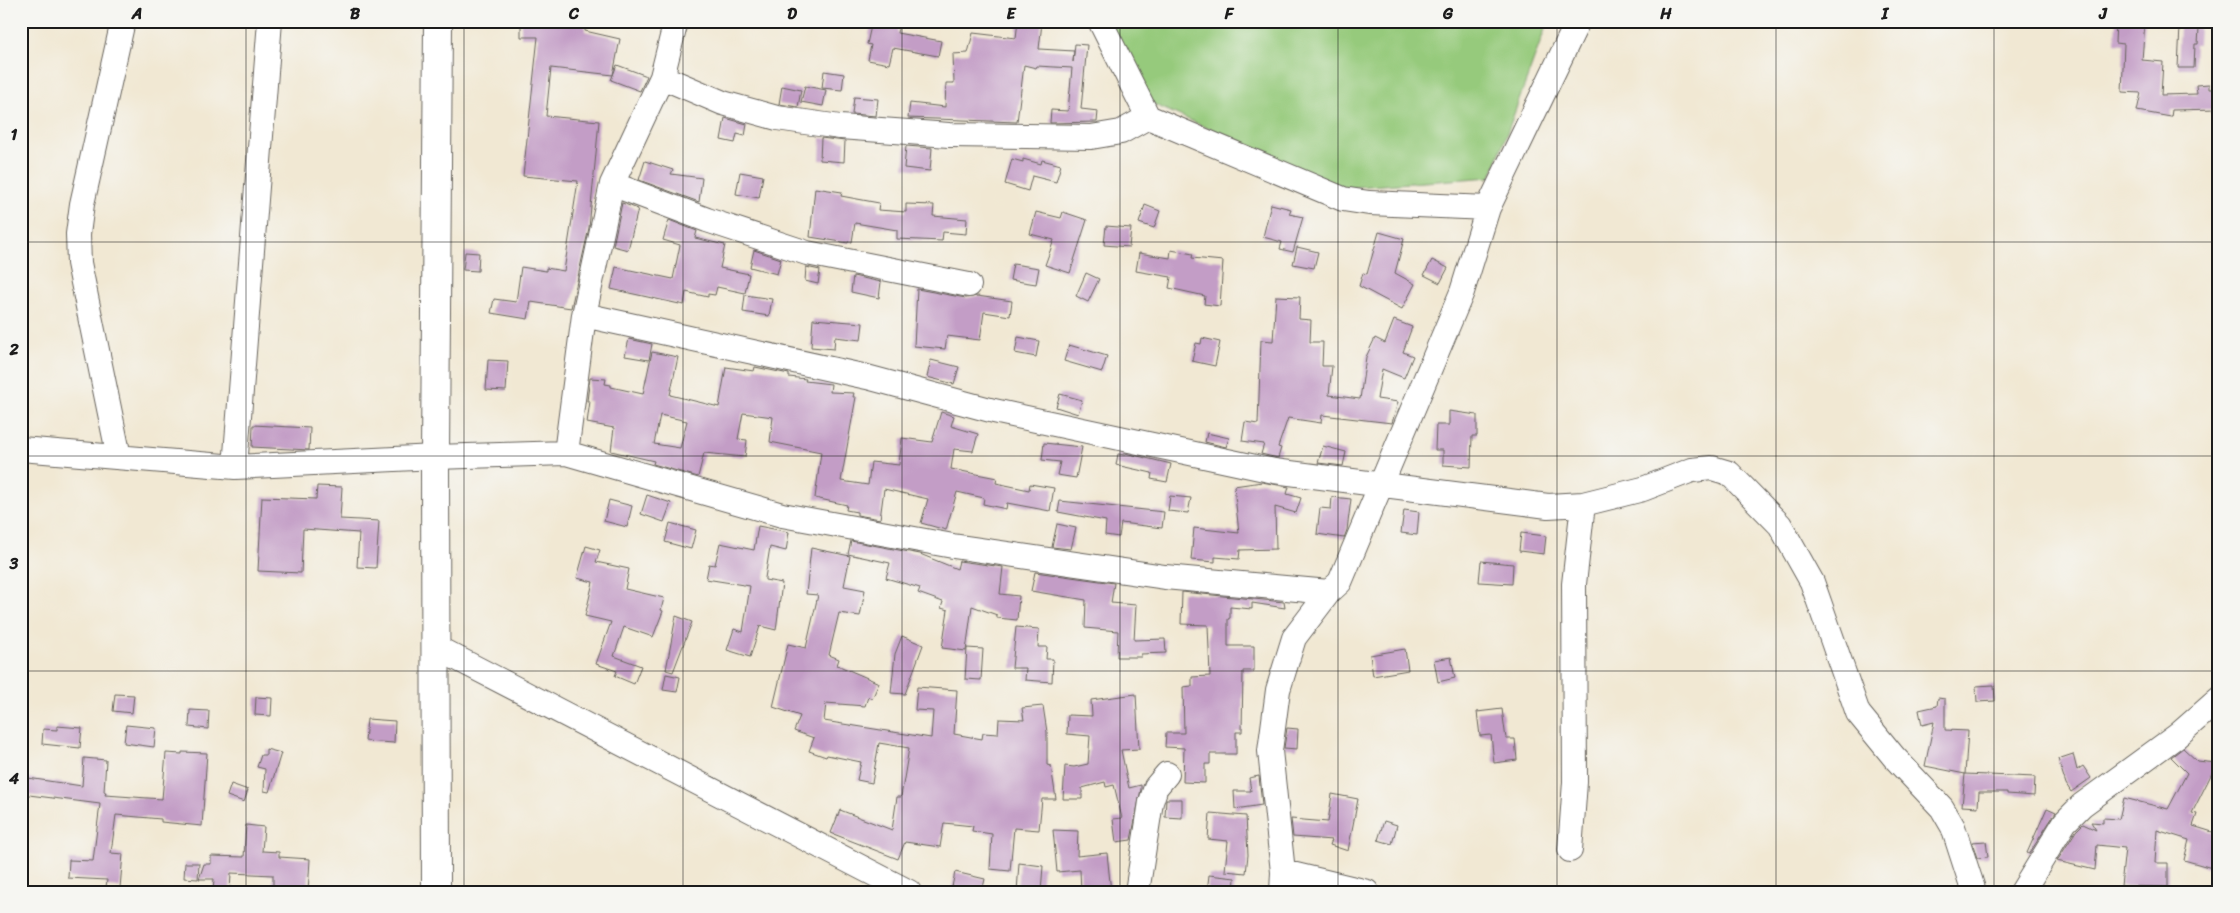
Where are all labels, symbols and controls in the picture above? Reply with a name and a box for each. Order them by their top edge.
text: A [131,0,142,28]
text: B [350,0,361,28]
text: C [568,0,580,28]
text: D [787,0,797,28]
text: E [1007,0,1017,28]
text: F [1224,0,1235,28]
text: G [1442,0,1454,28]
text: H [1659,0,1672,28]
text: I [1881,0,1890,28]
text: J [2098,0,2108,28]
text: 1 [11,120,18,149]
text: 2 [8,335,19,364]
text: 3 [9,549,19,578]
text: 4 [8,764,19,793]

